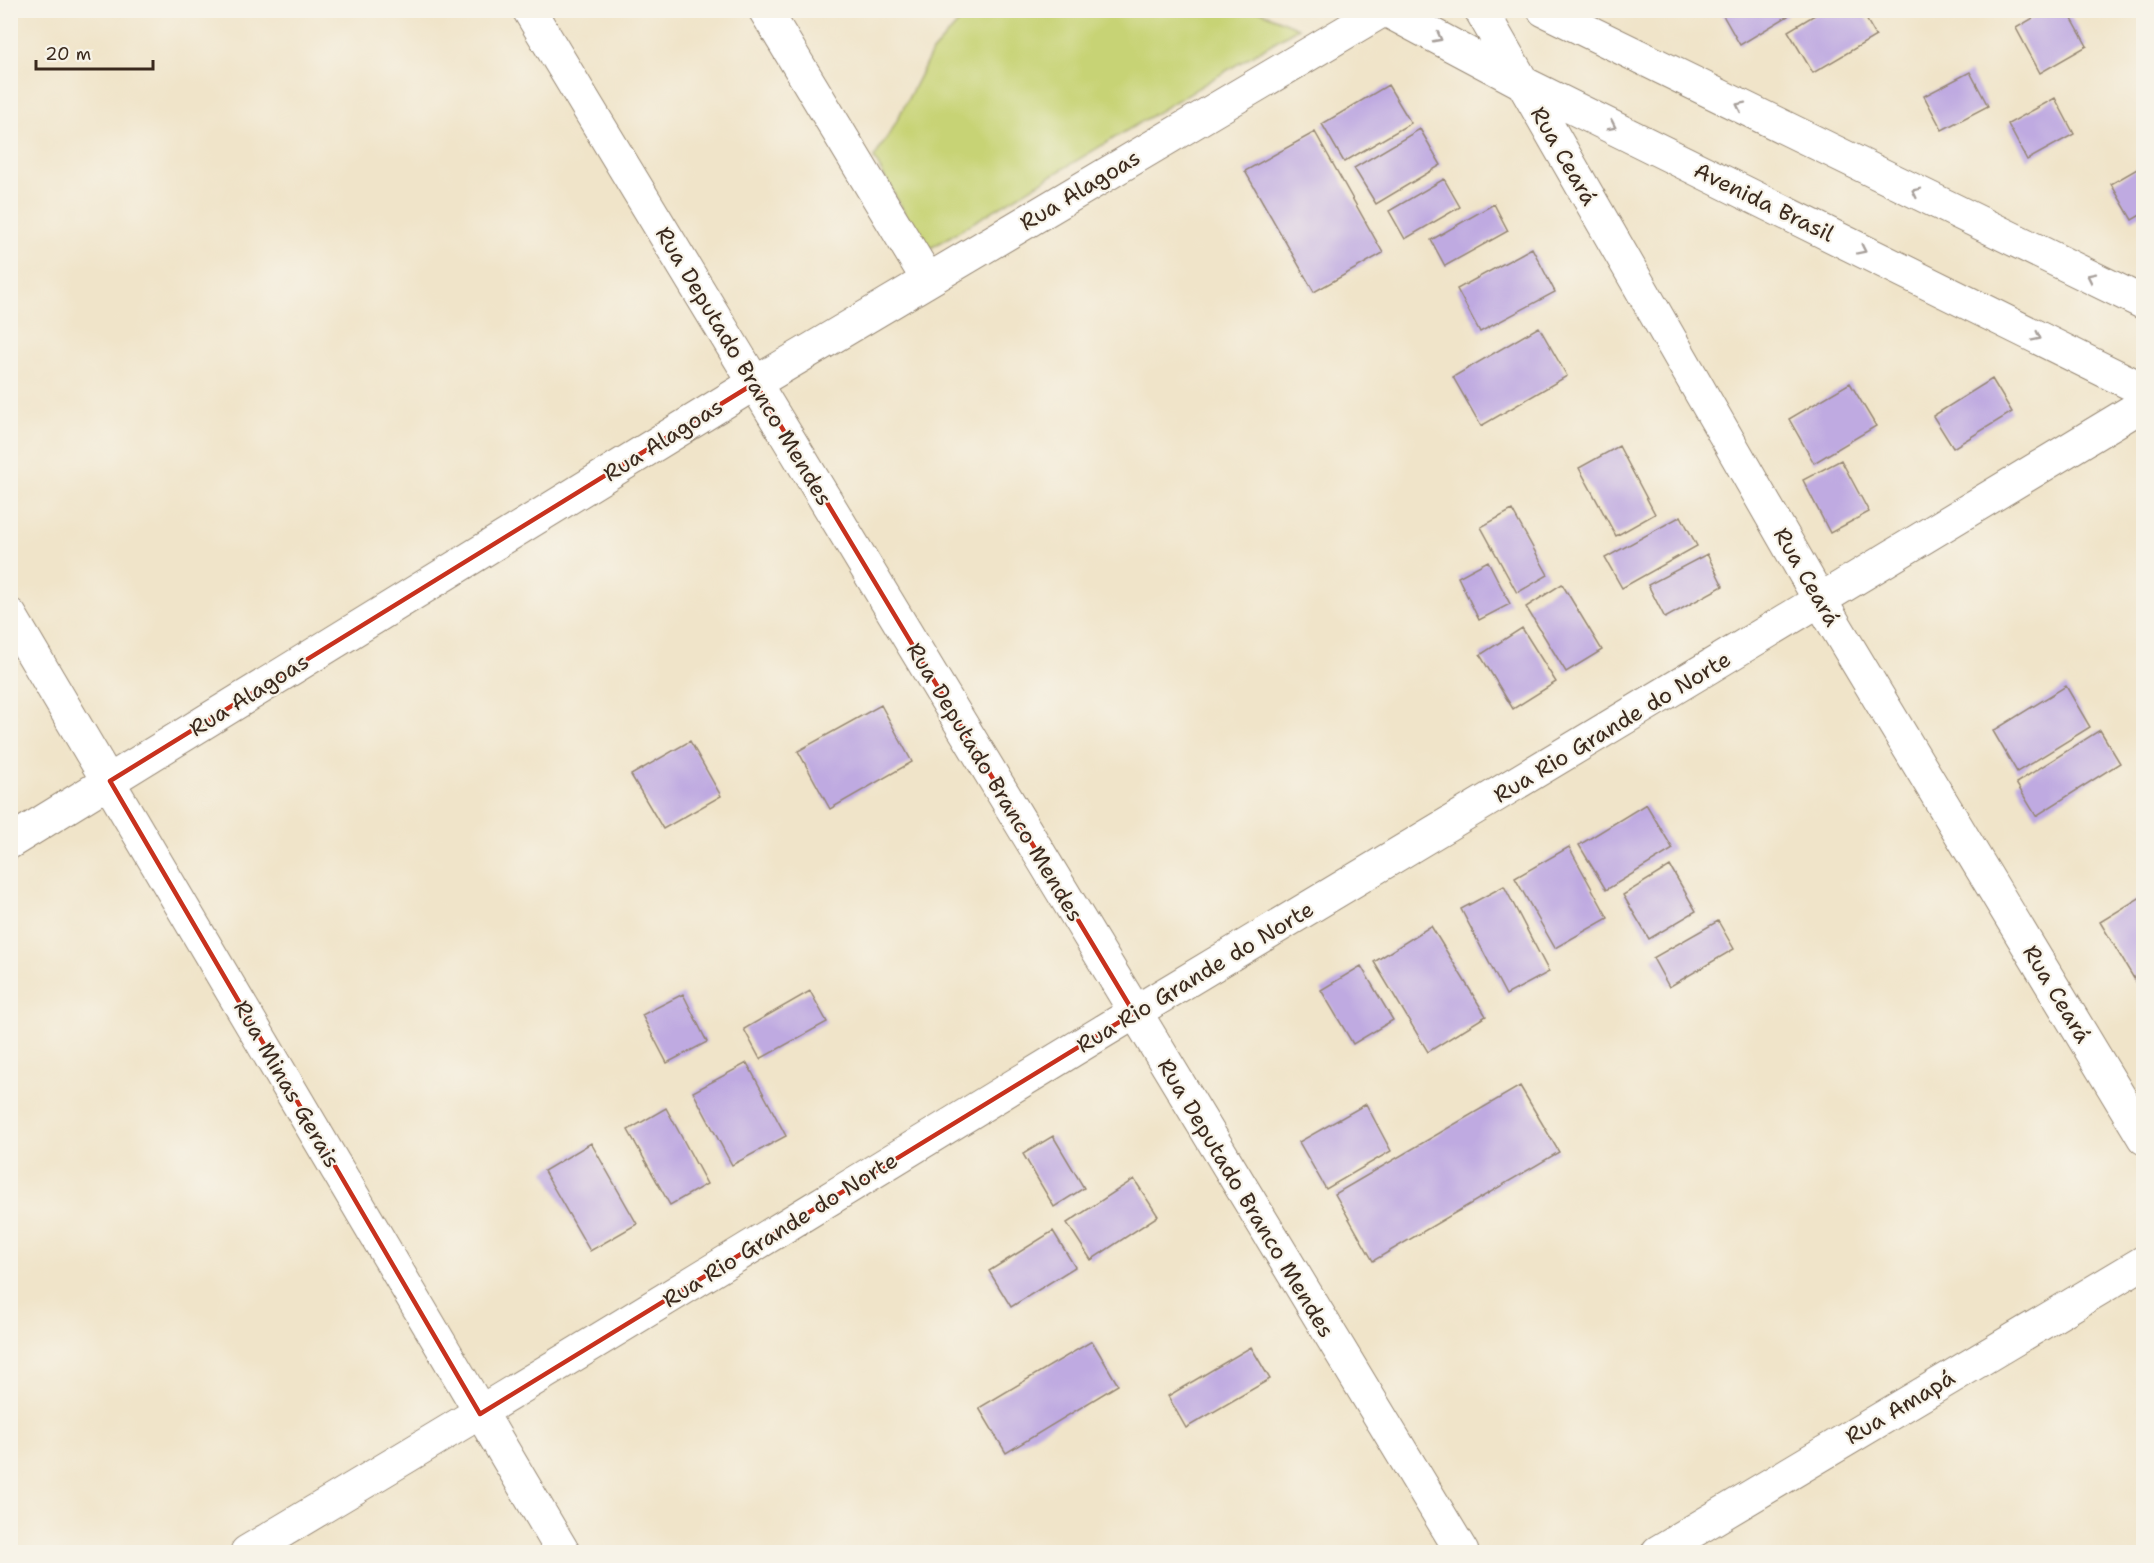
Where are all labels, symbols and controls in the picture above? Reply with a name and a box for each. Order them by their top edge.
one-way arrow [1432,31,1442,42]
scale bar [36,33,153,71]
text: 20 m [45,42,91,66]
street label: Rua Ceará [1524,101,1604,211]
one-way arrow [1736,102,1747,114]
one-way arrow [1605,119,1616,131]
street label: Rua Alagoas [1015,143,1145,237]
street label: Avenida Brasil [1689,156,1839,249]
one-way arrow [1911,187,1922,199]
street label: Rua Deputado Branco Mendes [649,221,839,511]
one-way arrow [1855,243,1866,255]
one-way arrow [2086,273,2097,285]
one-way arrow [2030,329,2041,341]
street label: Rua Alagoas [598,392,728,488]
street label: Rua Ceará [1767,522,1847,632]
street label: Rua Deputado Branco Mendes [900,637,1090,927]
street label: Rua Rio Grande do Norte [1488,645,1736,809]
street label: Rua Alagoas [184,647,314,743]
street label: Rua Rio Grande do Norte [1071,895,1319,1059]
street label: Rua Ceará [2016,940,2098,1049]
street label: Rua Minas Gerais [227,995,347,1173]
street label: Rua Deputado Branco Mendes [1151,1053,1341,1343]
street label: Rua Rio Grande do Norte [657,1146,903,1314]
street label: Rua Amapá [1840,1363,1960,1451]

